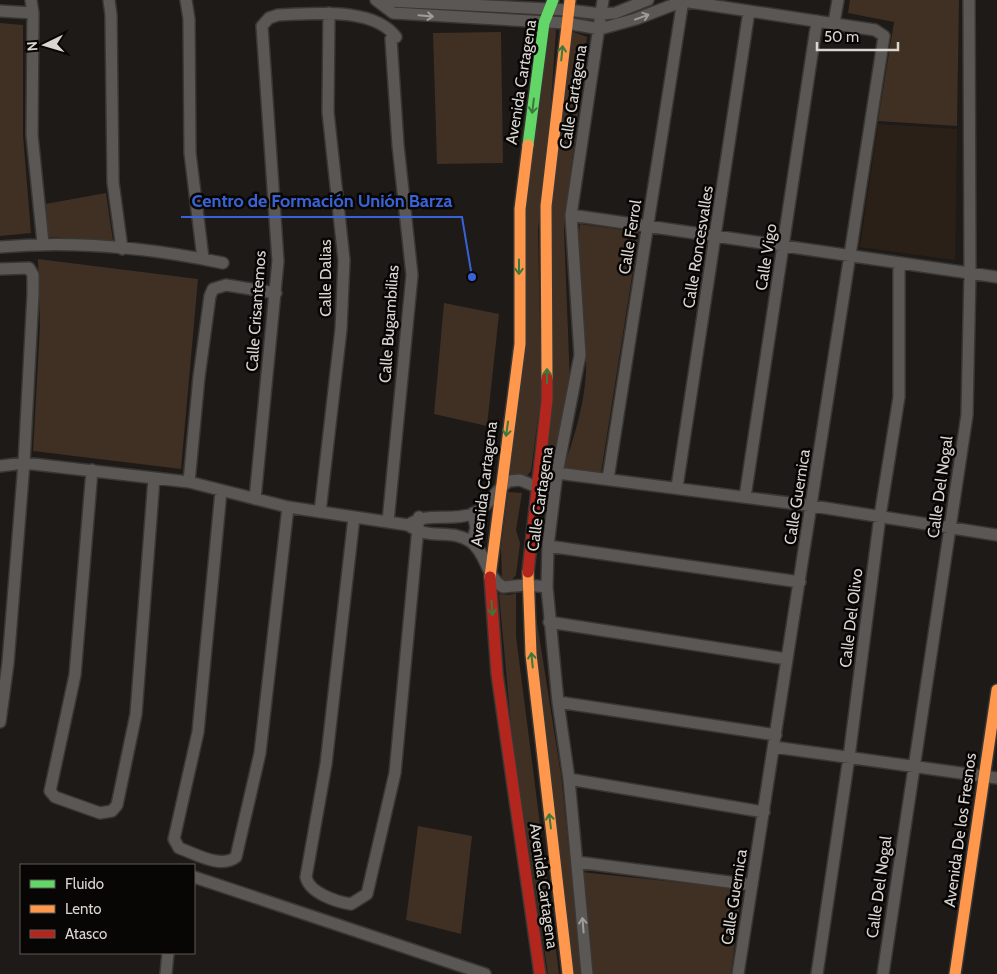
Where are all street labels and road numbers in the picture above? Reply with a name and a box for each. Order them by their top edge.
street label: Avenida Cartagena [502,18,540,146]
street label: Calle Cartagena [555,43,591,150]
street label: Calle Roncesvalles [679,184,717,310]
street label: Calle Ferrol [615,198,645,276]
street label: Calle Vigo [751,222,781,292]
street label: Calle Dalias [316,239,335,317]
street label: Calle Crisantemos [242,250,270,372]
street label: Calle Bugambilias [375,264,403,384]
street label: Avenida Cartagena [467,420,501,548]
street label: Calle Del Nogal [923,434,957,539]
street label: Calle Cartagena [523,445,557,552]
street label: Calle Guernica [780,448,814,546]
street label: Calle Del Olivo [835,567,867,669]
street label: Avenida De los Fresnos [940,751,980,908]
street label: Avenida Cartagena [526,822,562,950]
street label: Calle Del Nogal [862,834,896,939]
street label: Calle Guernica [717,848,751,946]

